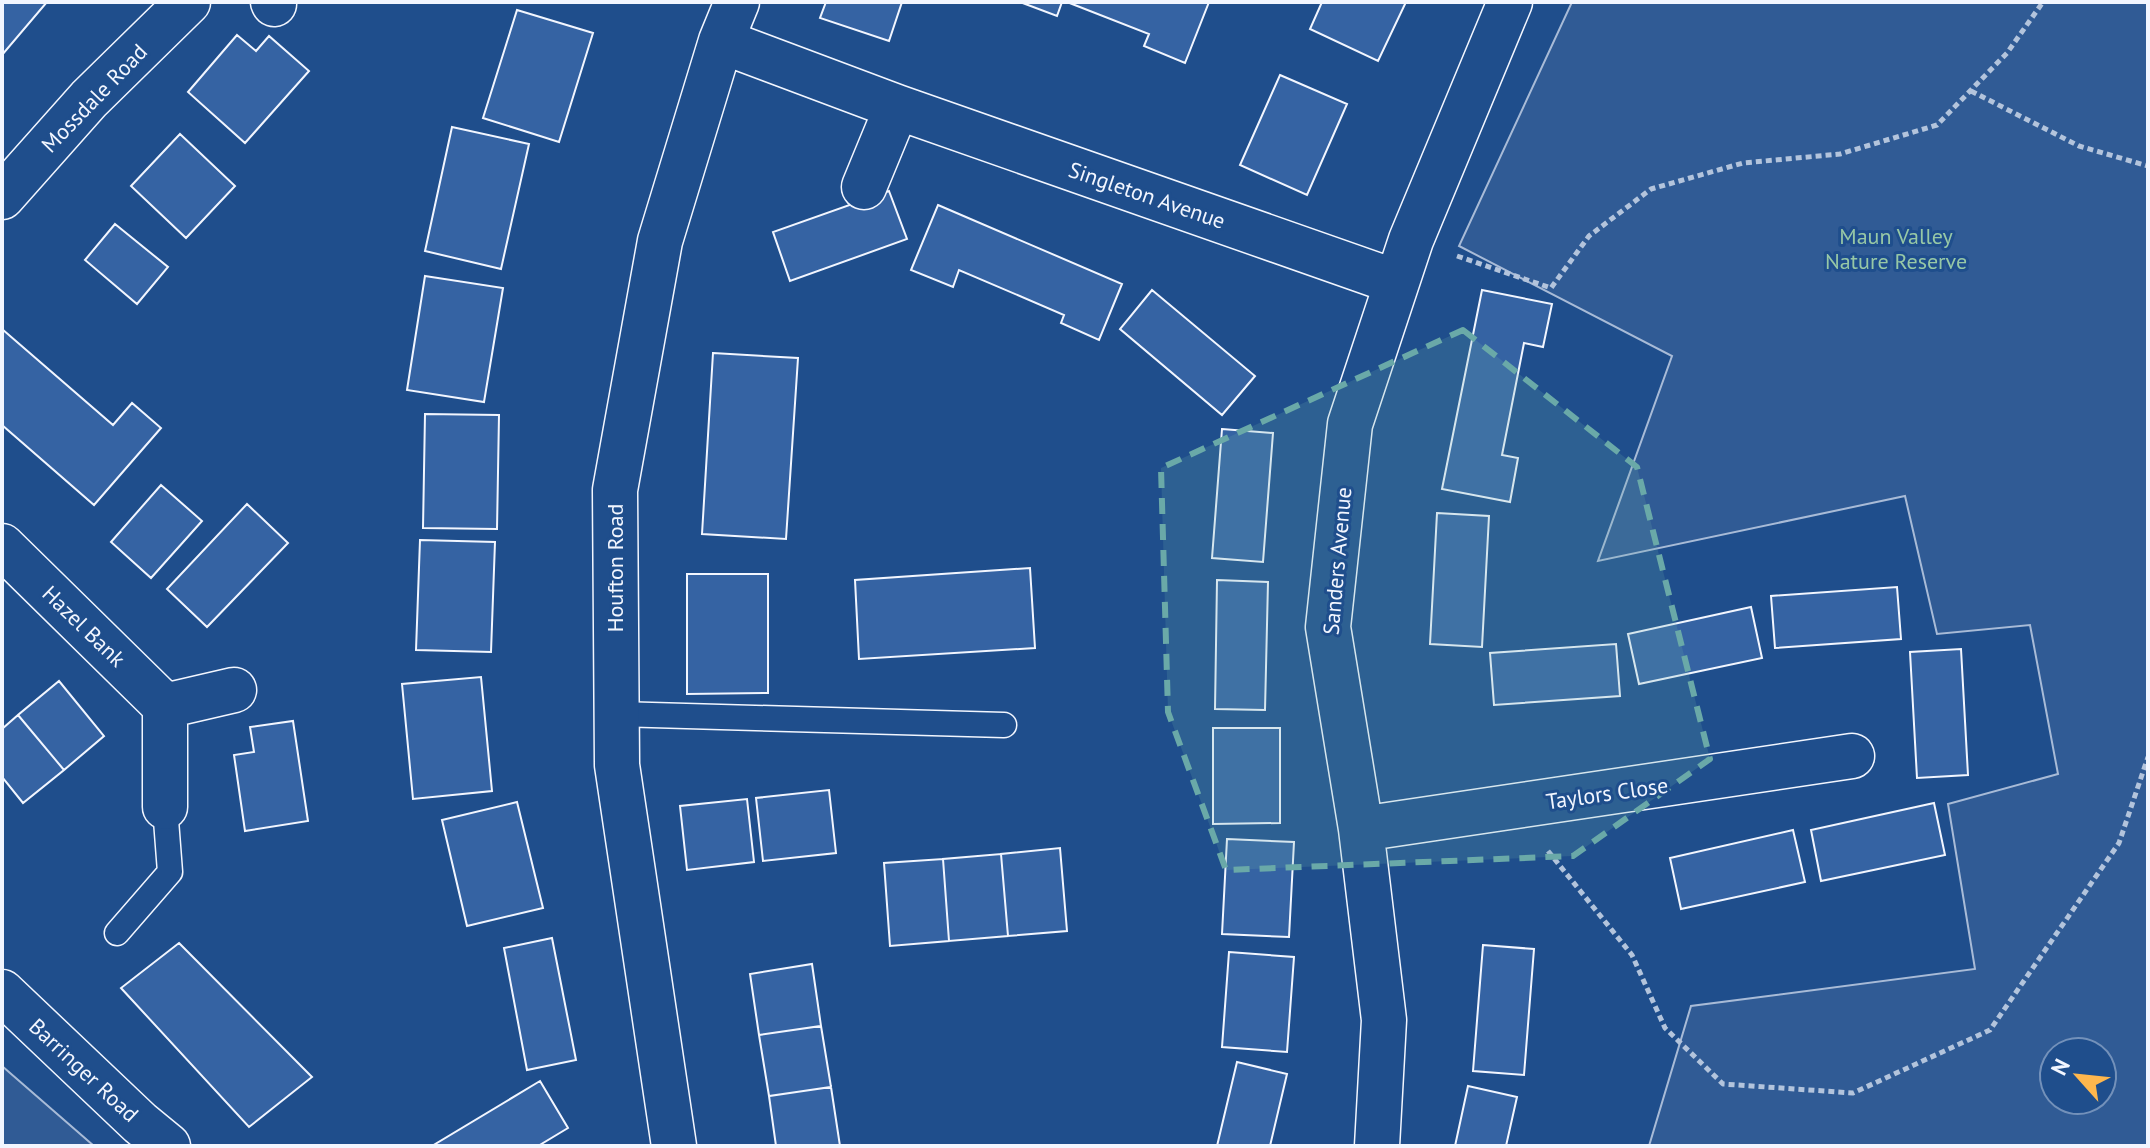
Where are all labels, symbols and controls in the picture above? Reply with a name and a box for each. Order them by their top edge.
street label: Mossdale Road [35,38,153,158]
street label: Singleton Avenue [1065,155,1229,235]
park label: Maun Valley Nature Reserve [1825,222,1967,275]
street label: Sanders Avenue [1317,486,1357,636]
street label: Houfton Road [601,504,629,632]
street label: Hazel Bank [37,579,132,673]
street label: Taylors Close [1544,771,1670,815]
street label: Barringer Road [23,1012,145,1128]
north arrow [2038,1036,2118,1116]
text: N [2044,1054,2076,1080]

